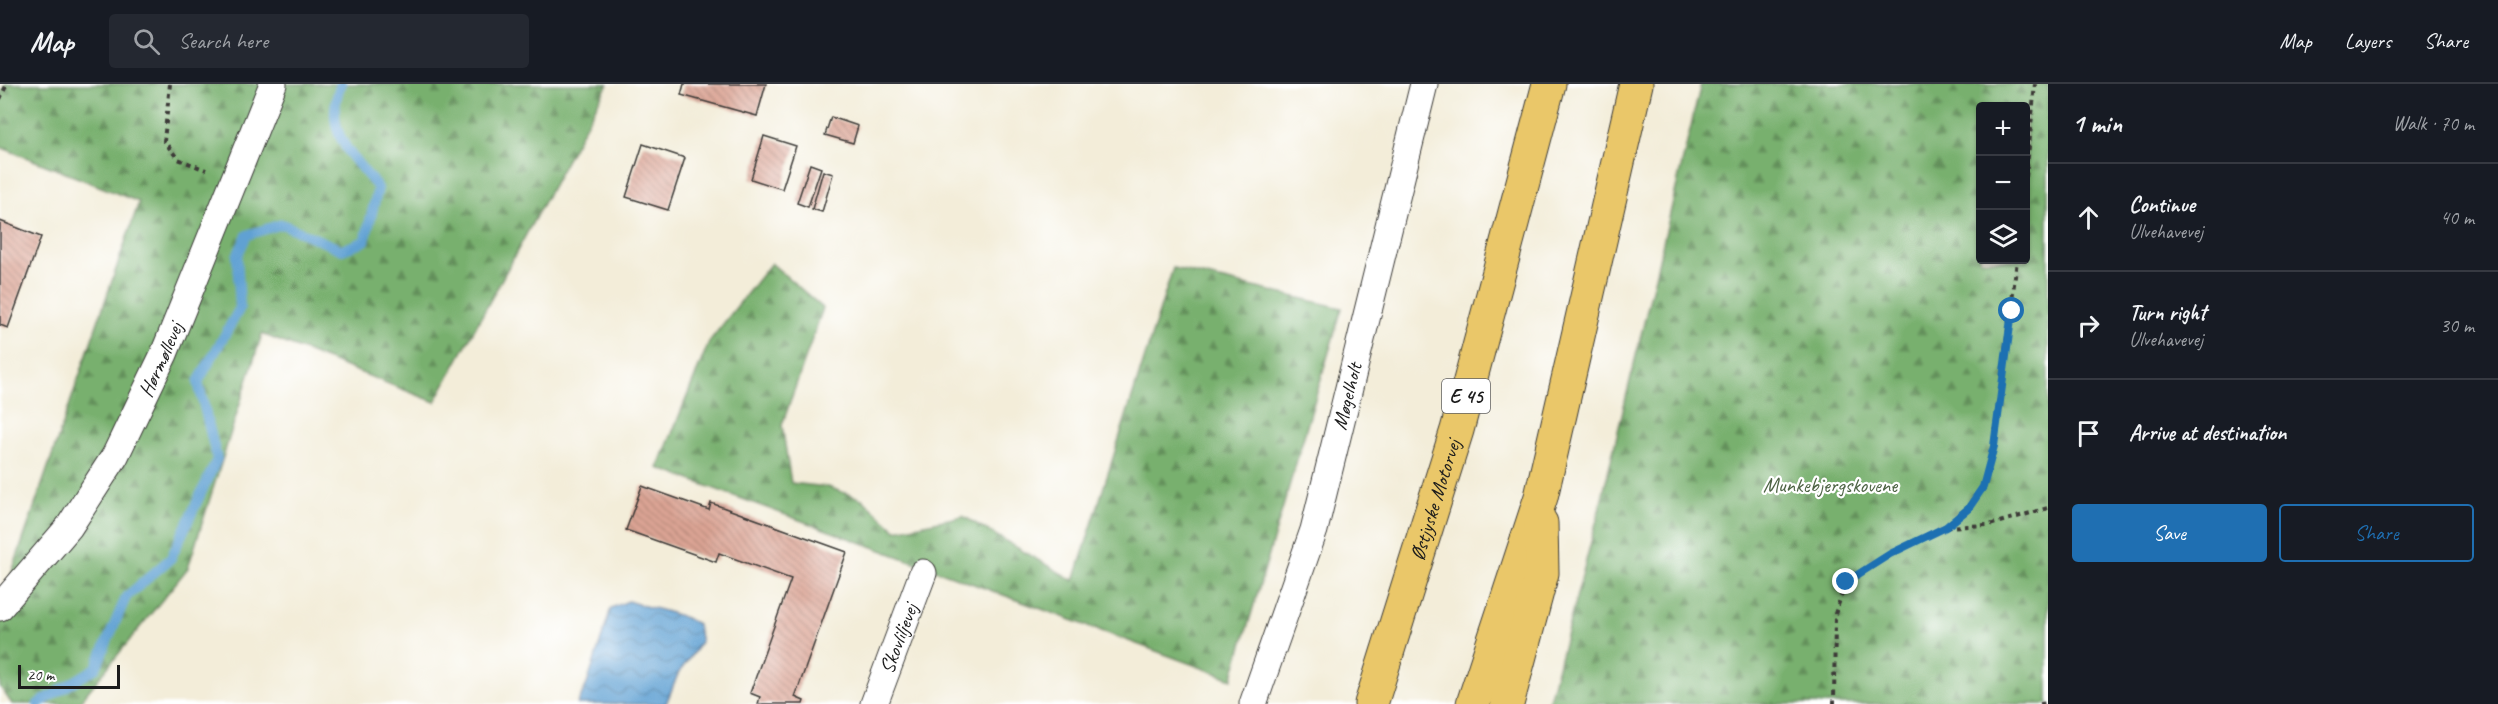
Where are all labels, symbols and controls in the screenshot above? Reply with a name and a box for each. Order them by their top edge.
search box [109,14,529,68]
text: Map [30,24,73,59]
icon: search [130,25,163,58]
text: Search here [178,27,268,55]
text: Map [2279,28,2312,54]
text: Layers [2345,28,2391,54]
text: Share [2424,28,2468,54]
map controls [1976,102,2030,264]
button: + [1976,102,2030,156]
text: 1 min [2072,107,2122,140]
text: Walk · 70 m [2393,111,2474,136]
button: − [1976,156,2030,210]
text: Continue [2129,191,2195,219]
icon: ahead [2072,201,2105,234]
text: 40 m [2440,205,2474,230]
button: layers [1976,210,2030,264]
text: Ulvehavevej [2129,219,2203,244]
route start [1998,297,2024,323]
text: Turn right [2129,299,2206,327]
icon: right [2072,309,2105,342]
text: 30 m [2440,313,2474,338]
street label: Hørmøllevej [132,316,189,401]
text: Ulvehavevej [2129,327,2203,352]
street label: Møgelholt [1326,358,1368,432]
road number: E 45 [1442,379,1490,413]
icon: arrive [2072,417,2105,450]
text: Arrive at destination [2129,419,2286,447]
street label: Østjyske Motorvej [1404,434,1467,564]
park label: Munkebjergskovene [1763,472,1898,498]
button: Save [2072,504,2267,562]
button: Share [2279,504,2474,562]
route end [1832,568,1858,594]
street label: Skovliljevej [874,597,924,677]
scale bar [18,662,120,690]
text: 20 m [27,665,54,685]

